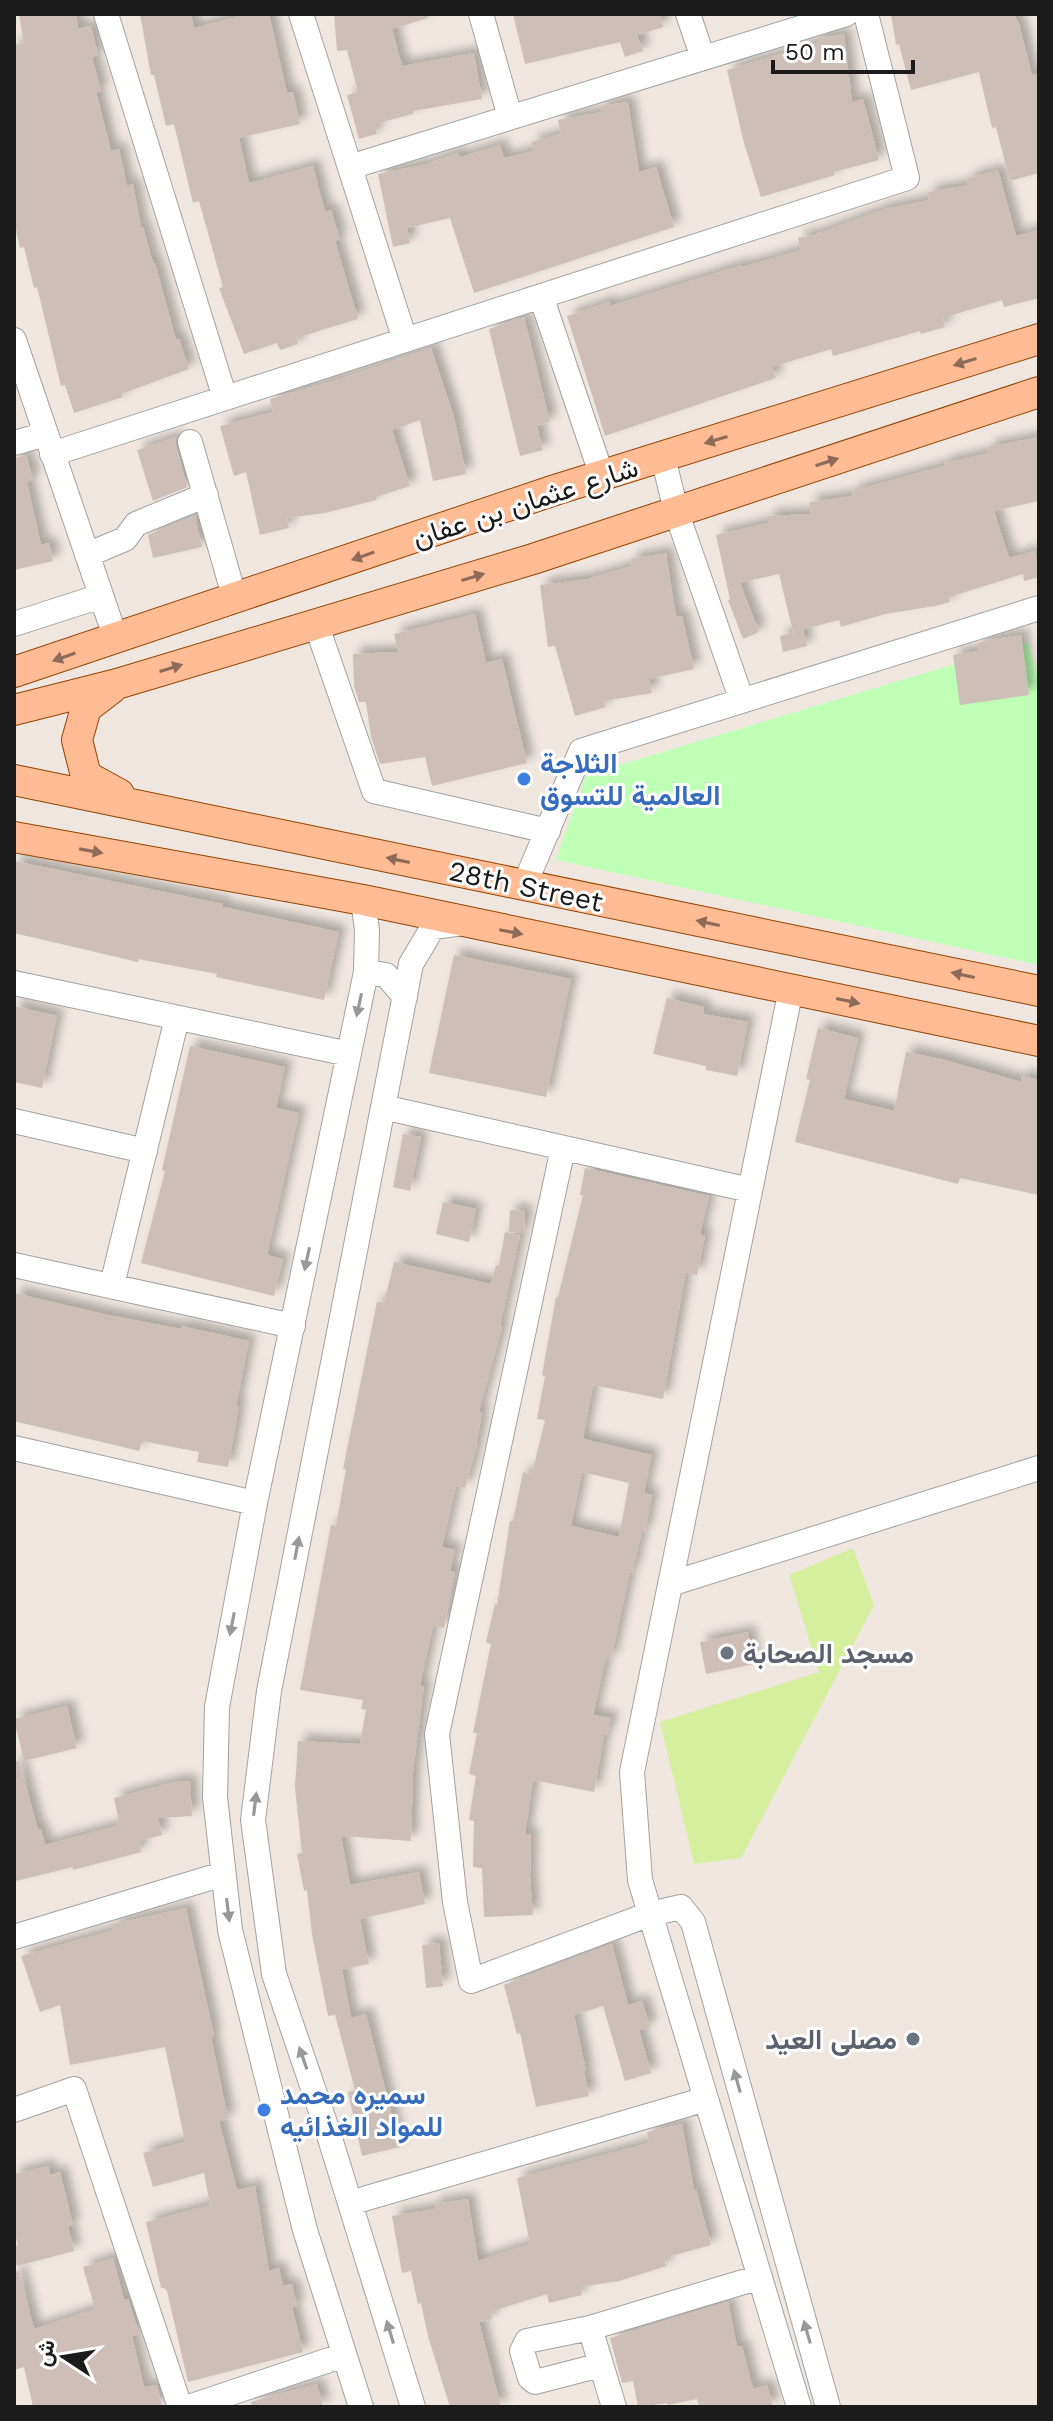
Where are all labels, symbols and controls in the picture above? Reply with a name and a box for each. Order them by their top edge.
scale bar [773,24,913,74]
text: 50 m [785,38,845,66]
one-way arrow [952,357,976,369]
one-way arrow [704,434,728,447]
street label: شارع عثمان بن عفان [408,450,643,556]
one-way arrow [815,455,839,467]
one-way arrow [351,550,375,562]
one-way arrow [462,570,486,583]
one-way arrow [51,652,75,664]
one-way arrow [159,661,183,674]
place label: الثلاجة العالمية للتسوق [540,747,721,813]
marker: الثلاجة العالمية للتسوق [515,770,533,788]
one-way arrow [79,845,104,857]
one-way arrow [386,853,411,866]
street label: 28th Street [446,854,606,919]
one-way arrow [695,917,720,929]
one-way arrow [499,926,524,939]
one-way arrow [950,968,975,981]
one-way arrow [352,992,365,1017]
one-way arrow [836,995,861,1008]
one-way arrow [300,1247,313,1272]
one-way arrow [291,1535,304,1560]
one-way arrow [226,1612,238,1637]
place label: مسجد الصحابة [743,1637,914,1670]
marker: مسجد الصحابة [718,1644,736,1662]
one-way arrow [249,1791,262,1816]
one-way arrow [221,1898,234,1923]
place label: مصلى العيد [765,2023,897,2056]
marker: مصلى العيد [904,2030,922,2048]
one-way arrow [296,2046,309,2070]
one-way arrow [731,2069,743,2094]
place label: سميره محمد للمواد الغذائيه [280,2078,443,2144]
marker: سميره محمد للمواد الغذائيه [255,2101,273,2119]
north arrow [24,2317,104,2397]
one-way arrow [800,2319,813,2343]
one-way arrow [383,2320,396,2344]
text: ش [30,2337,61,2369]

